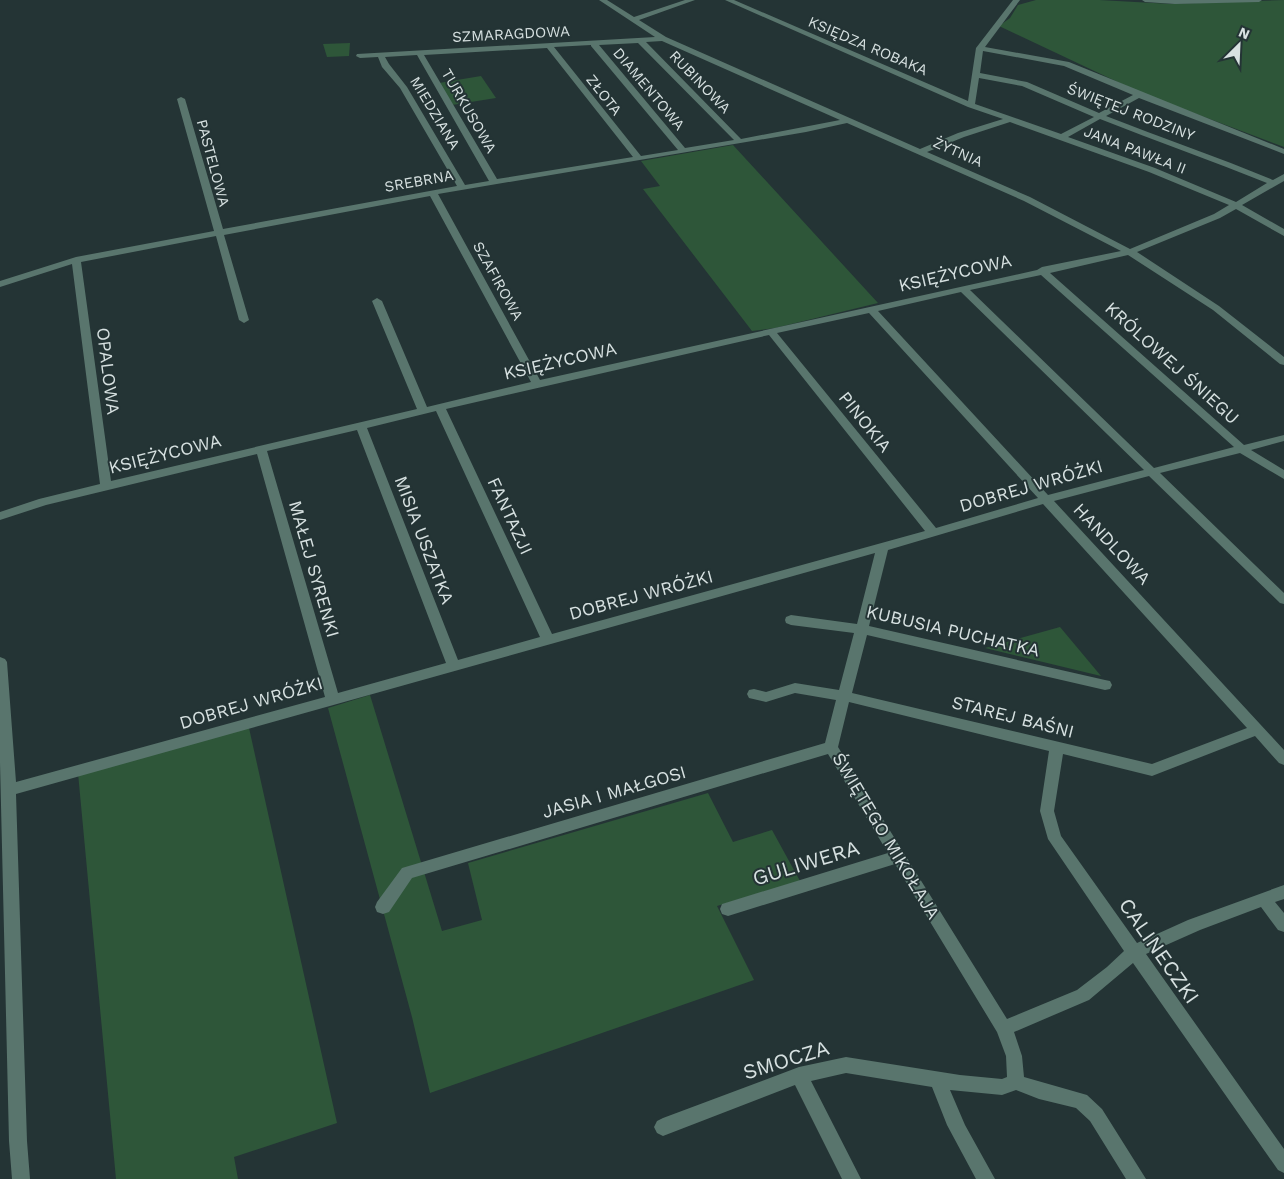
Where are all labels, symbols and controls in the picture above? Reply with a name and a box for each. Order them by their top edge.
street label: KSIĘDZA ROBAKA [806,13,931,79]
north arrow [1214,20,1264,70]
street label: SZMARAGDOWA [452,22,570,46]
text: N [1236,24,1252,43]
street label: DIAMENTOWA [609,44,689,134]
street label: RUBINOWA [666,47,735,117]
street label: TURKUSOWA [438,66,500,157]
street label: ZŁOTA [582,71,626,119]
street label: MIEDZIANA [406,73,464,153]
street label: ŚWIĘTEJ RODZINY [1065,78,1198,145]
street label: PASTELOWA [193,117,233,209]
street label: JANA PAWŁA II [1081,122,1189,178]
street label: ŻYTNIA [930,133,986,171]
street label: SREBRNA [383,166,455,196]
street label: SZAFIROWA [469,238,527,324]
street label: KSIĘŻYCOWA [896,249,1013,296]
street label: KRÓLOWEJ ŚNIEGU [1101,297,1244,428]
street label: OPALOWA [93,326,124,416]
street label: KSIĘŻYCOWA [501,337,618,384]
street label: PINOKIA [835,387,896,456]
street label: KSIĘŻYCOWA [106,429,223,478]
street label: DOBREJ WRÓŻKI [957,455,1105,516]
street label: MISIA USZATKA [390,473,459,607]
street label: FANTAZJI [483,474,537,558]
street label: MAŁEJ SYRENKI [285,498,344,640]
street label: HANDLOWA [1069,499,1155,589]
street label: DOBREJ WRÓŻKI [567,565,715,624]
street label: KUBUSIA PUCHATKA [864,600,1042,661]
street label: DOBREJ WRÓŻKI [177,672,325,733]
street label: STAREJ BAŚNI [950,691,1076,742]
street label: ŚWIĘTEGO MIKOŁAJA [828,749,945,923]
street label: JASIA I MAŁGOSI [540,761,688,822]
street label: GULIWERA [749,834,862,891]
street label: CALINECZKI [1114,893,1205,1008]
street label: SMOCZA [740,1035,832,1084]

